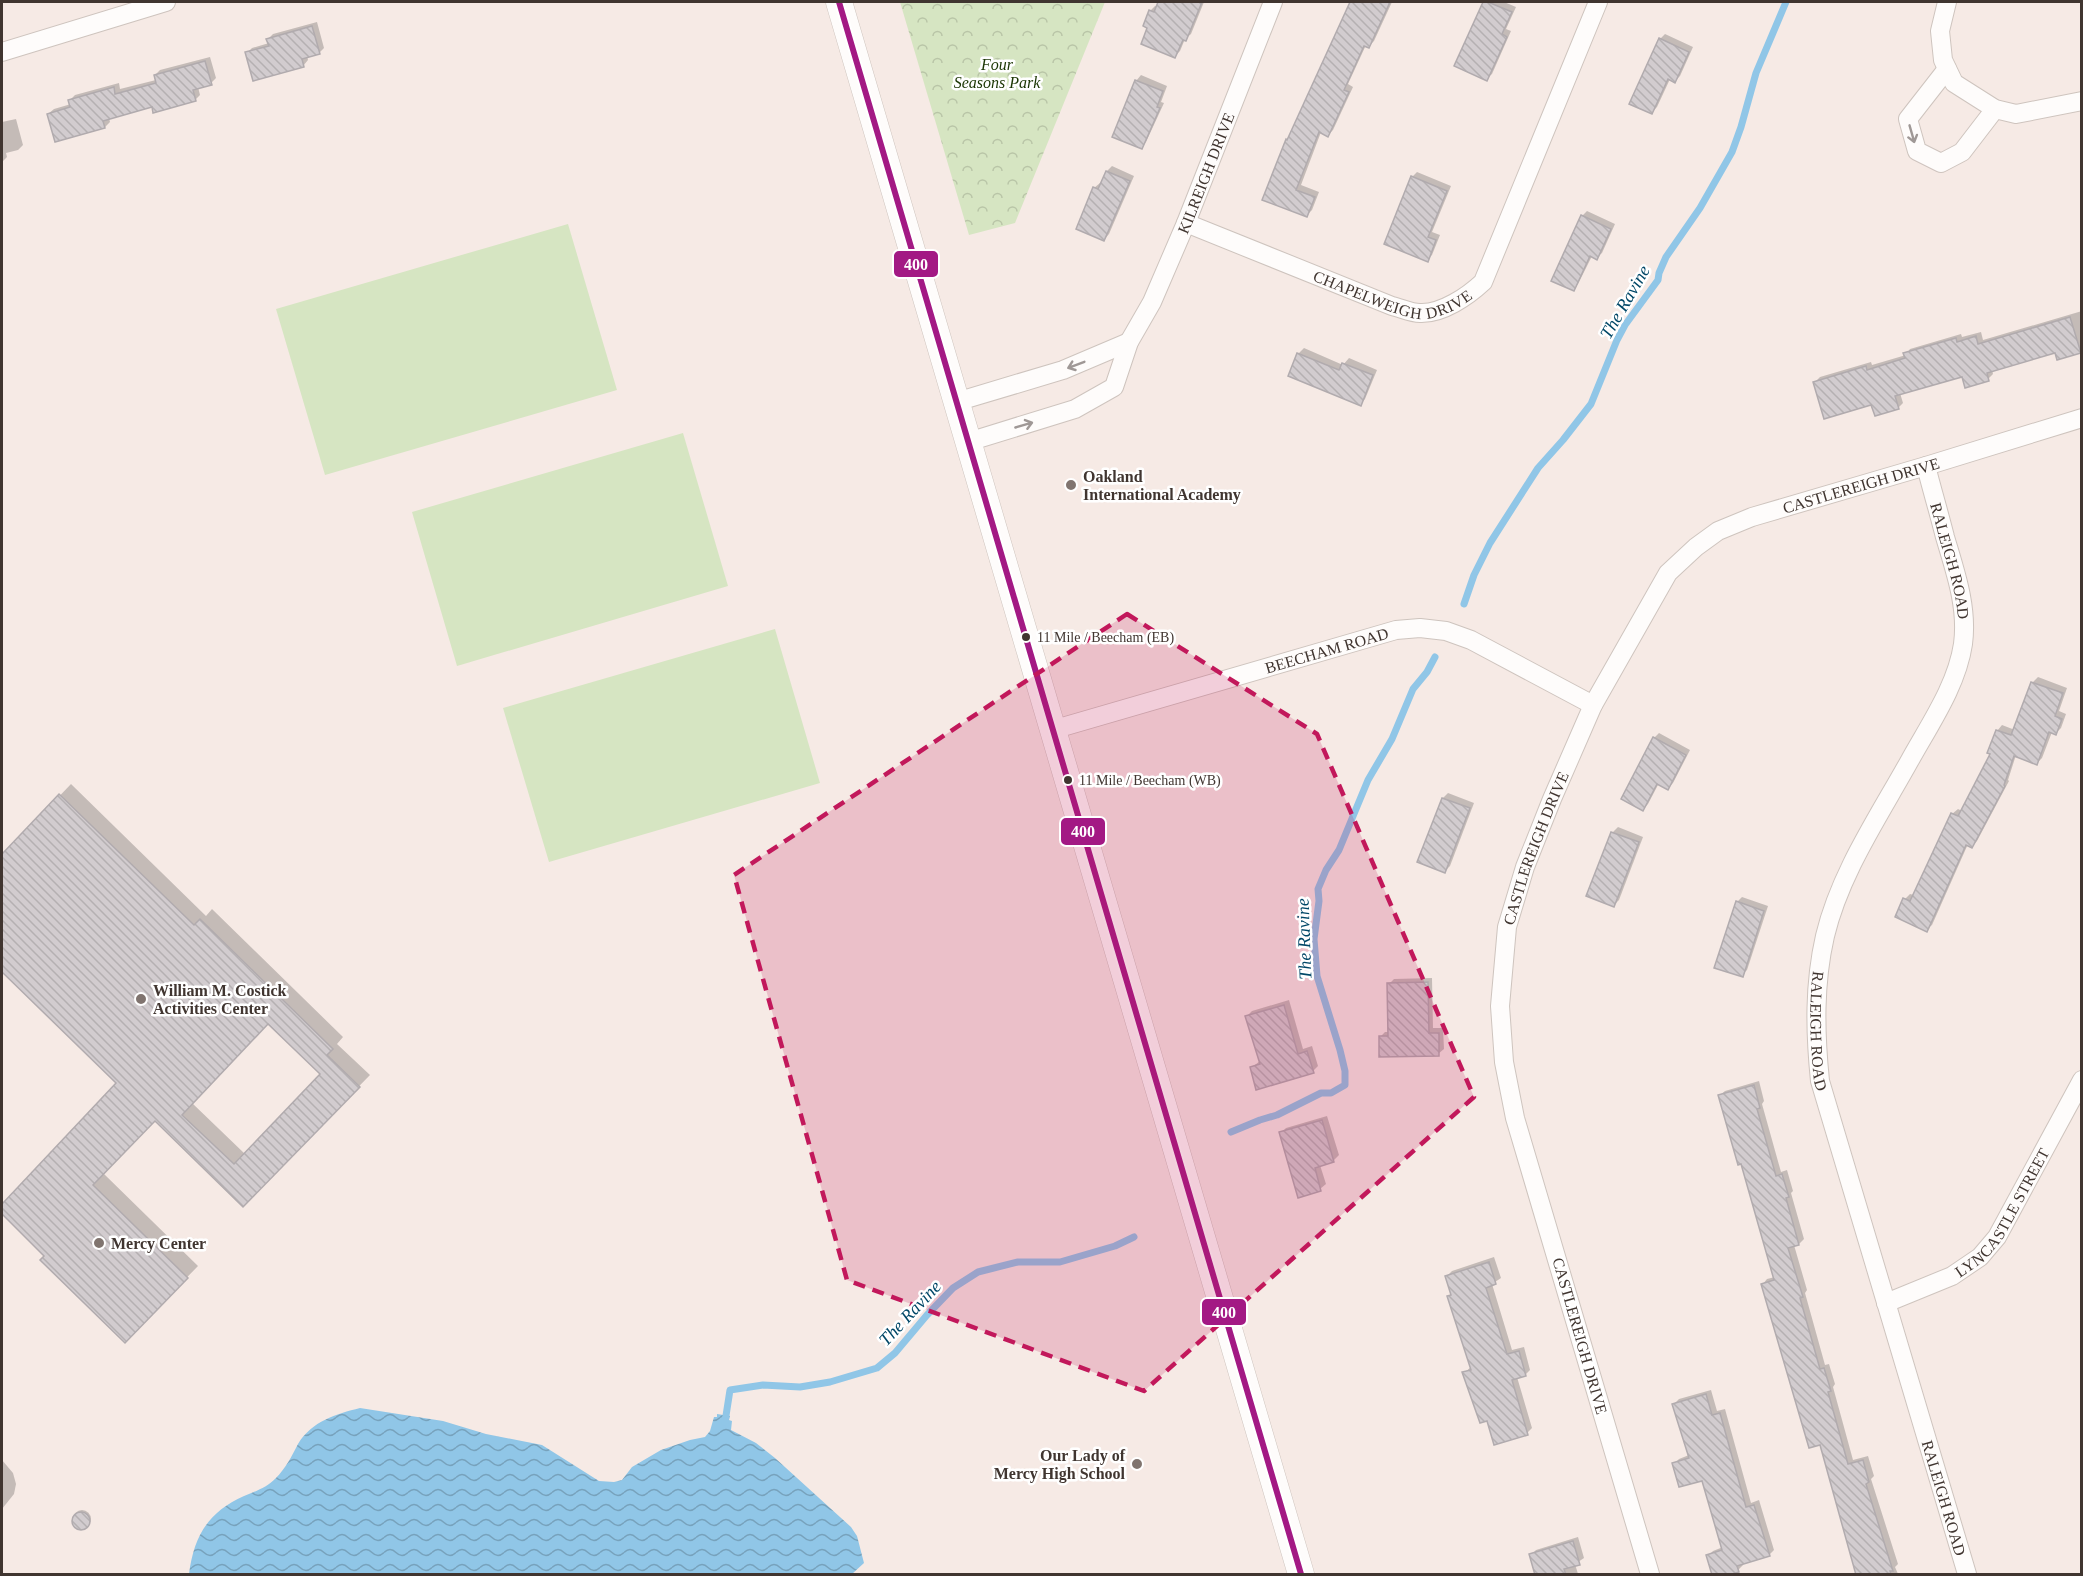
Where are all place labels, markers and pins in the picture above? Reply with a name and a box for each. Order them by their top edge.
place label: Oakland International Academy [1083,468,1241,504]
marker: Oakland International Academy [1064,478,1078,492]
place label: 11 Mile / Beecham (EB) [1037,630,1174,646]
marker: 11 Mile / Beecham (EB) [1020,631,1032,643]
place label: 11 Mile / Beecham (WB) [1079,773,1221,789]
marker: 11 Mile / Beecham (WB) [1062,774,1074,786]
place label: William M. Costick Activities Center [153,982,287,1017]
marker: William M. Costick Activities Center [134,992,148,1006]
place label: Mercy Center [111,1235,206,1253]
marker: Mercy Center [92,1236,106,1250]
place label: Our Lady of Mercy High School [994,1447,1126,1483]
marker: Our Lady of Mercy High School [1130,1457,1144,1471]

